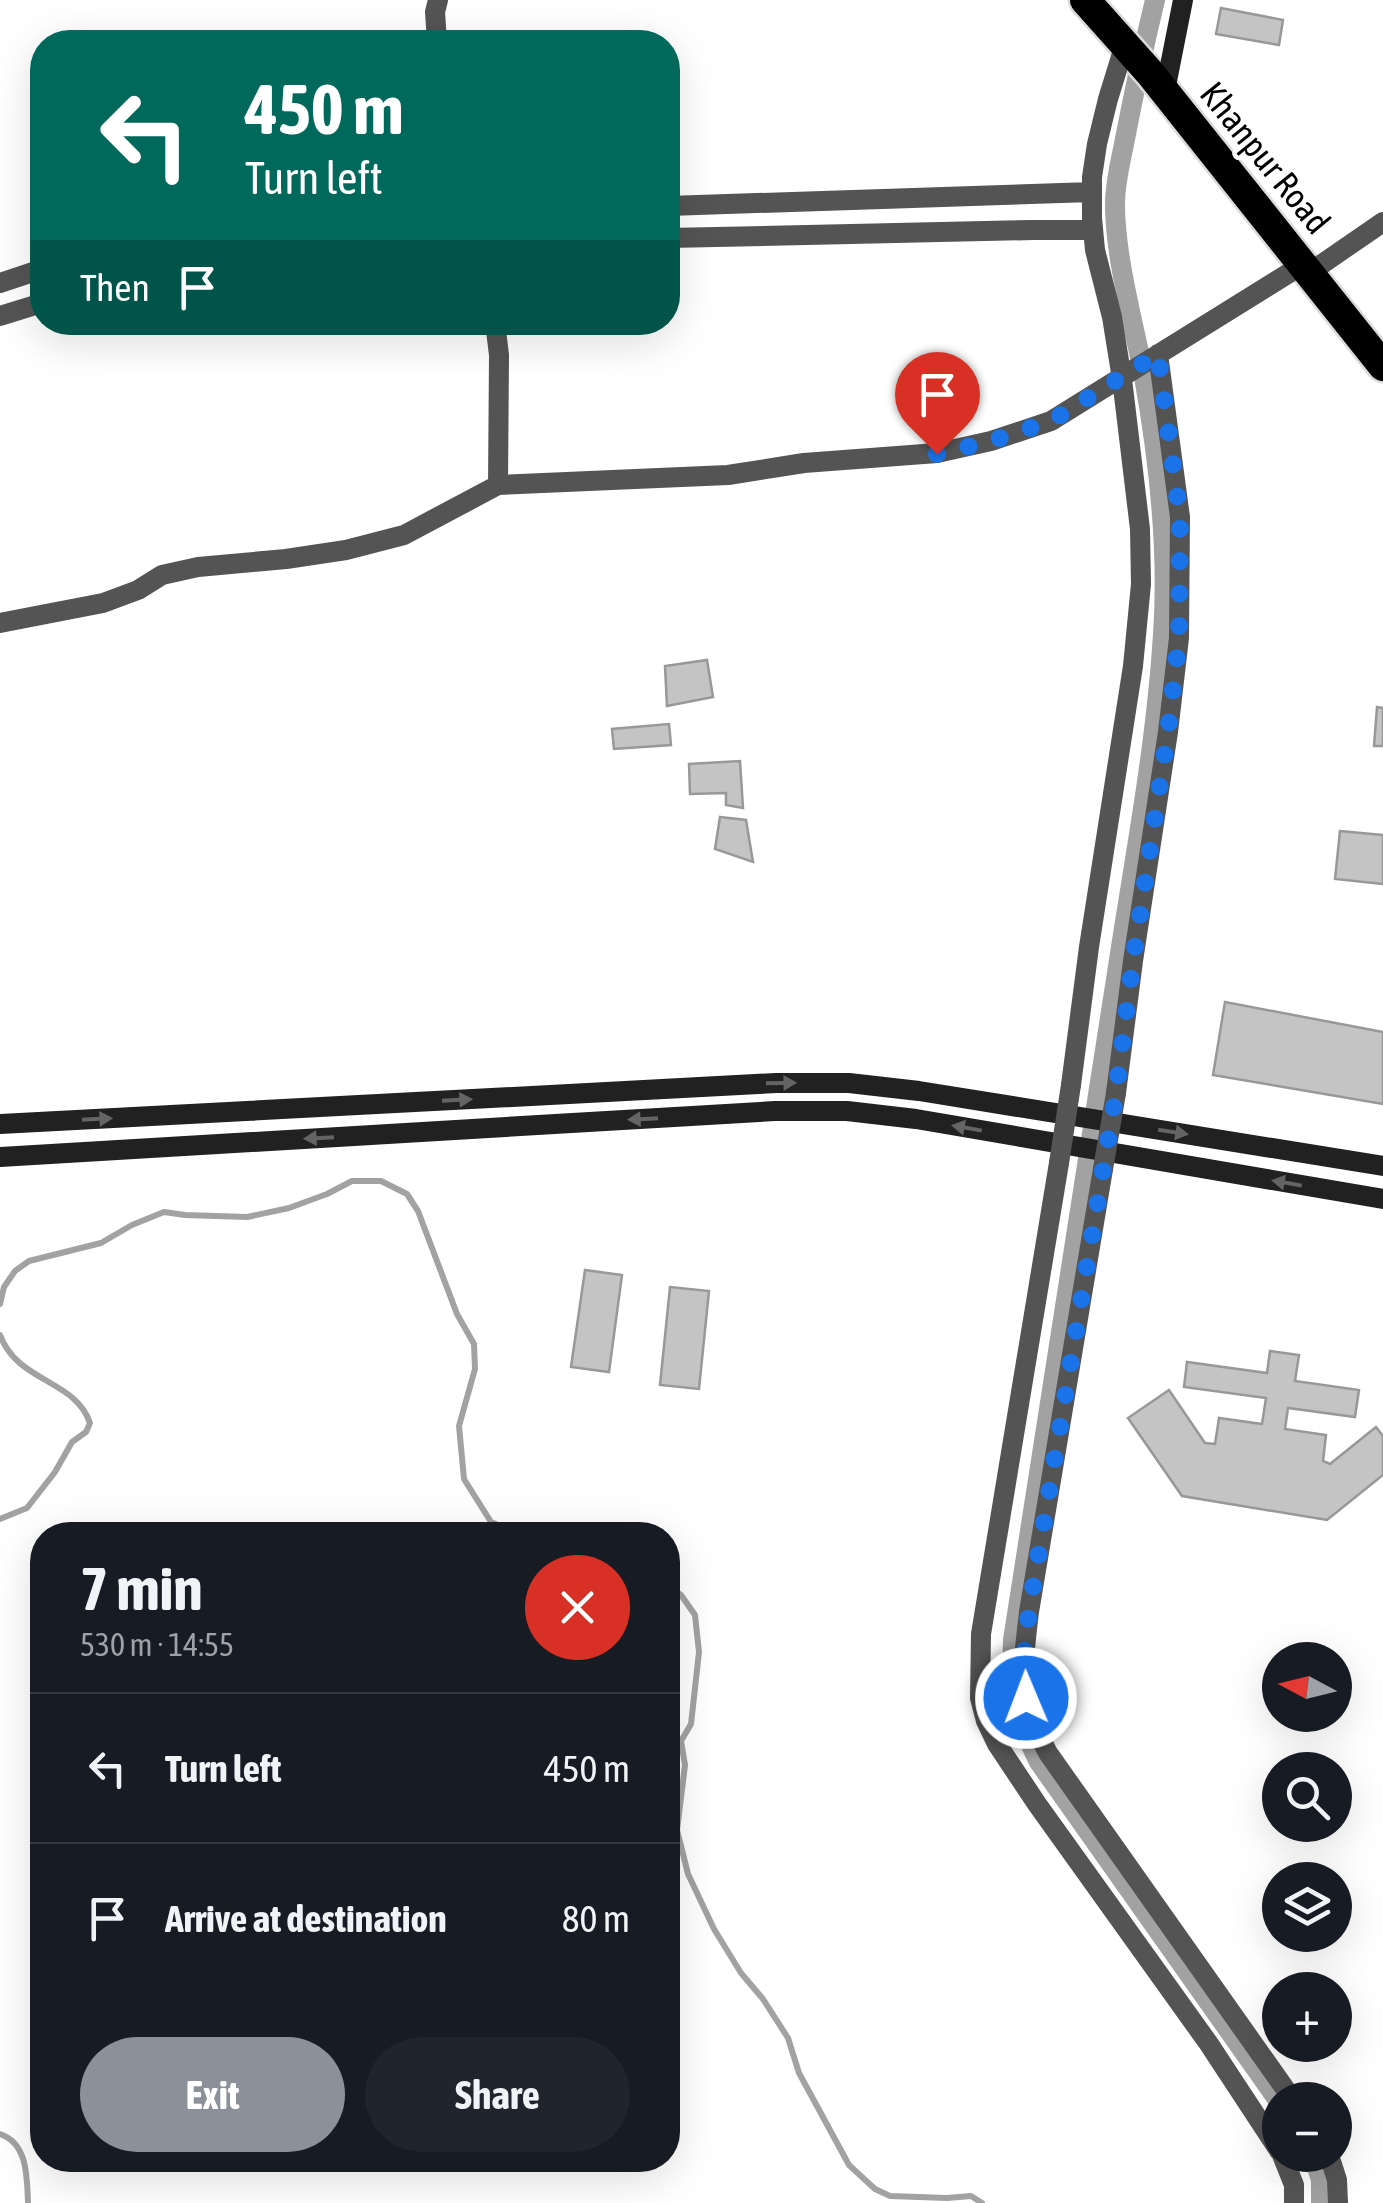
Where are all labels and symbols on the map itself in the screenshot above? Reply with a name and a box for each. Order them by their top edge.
street label: Khanpur Road [1193,74,1339,241]
pin [895,352,980,455]
one-way arrow [766,1075,798,1091]
one-way arrow [441,1092,473,1108]
one-way arrow [82,1111,114,1127]
one-way arrow [627,1111,659,1127]
one-way arrow [950,1120,982,1135]
one-way arrow [1157,1124,1189,1140]
one-way arrow [302,1130,334,1146]
one-way arrow [1271,1174,1302,1190]
north arrow [1262,1642,1352,1732]
position arrow [974,1646,1078,1750]

